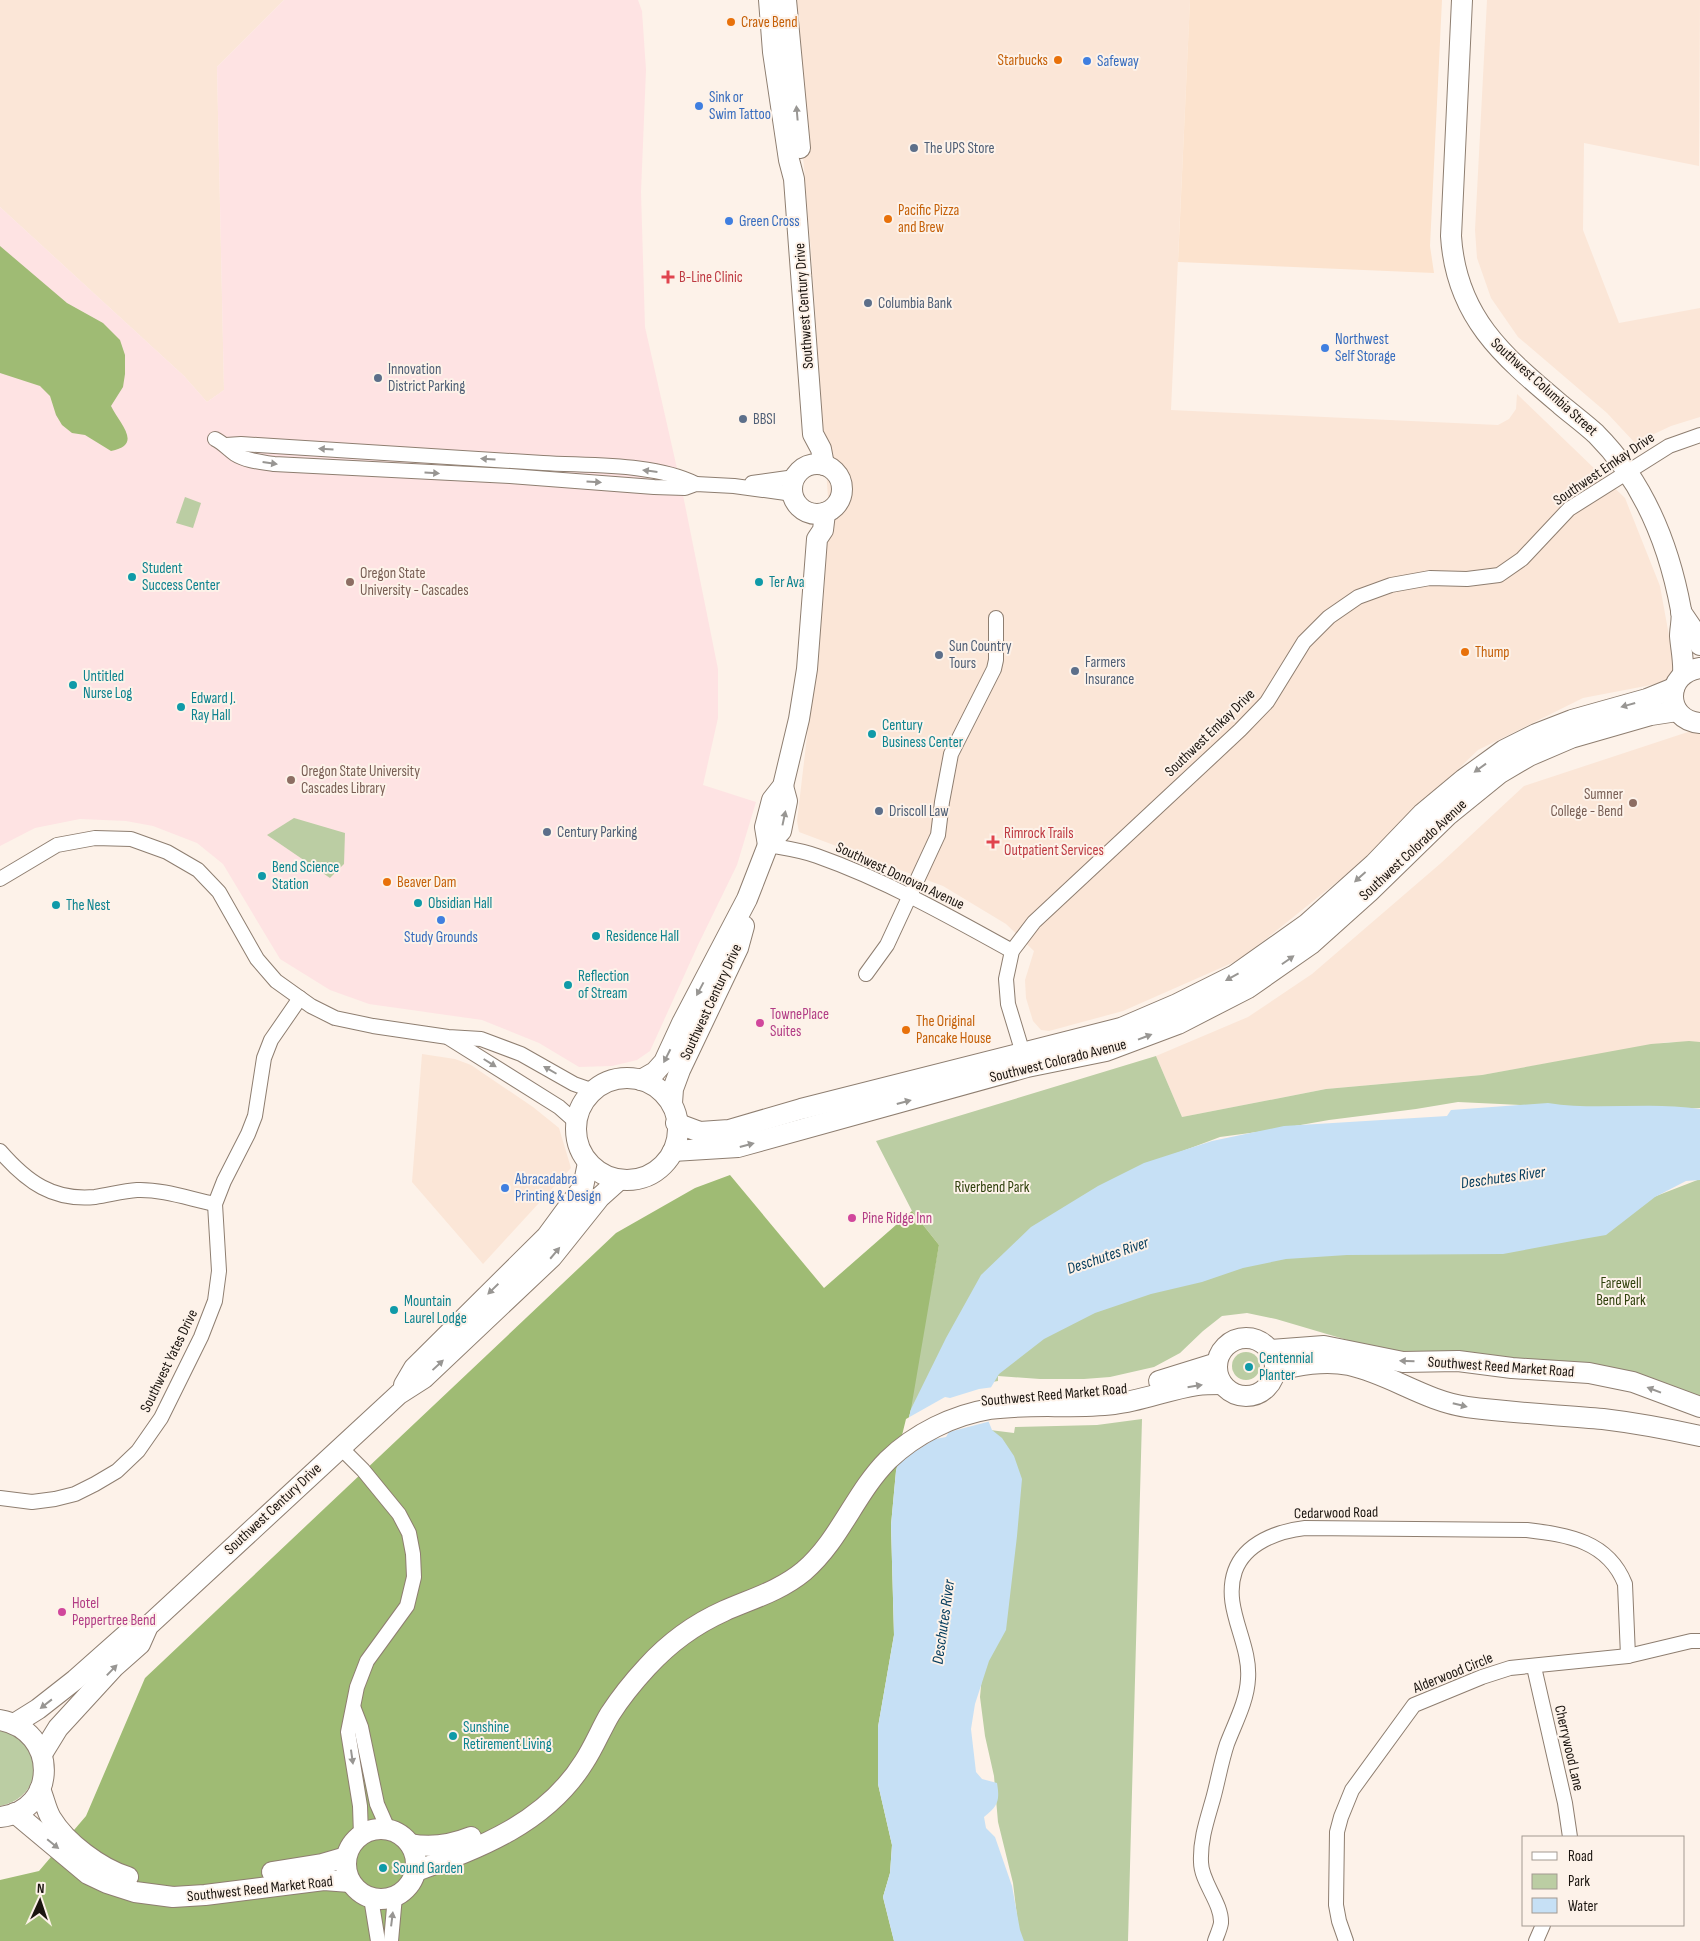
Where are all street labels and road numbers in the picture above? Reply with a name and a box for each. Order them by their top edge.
street label: Southwest Century Drive [790,242,818,370]
street label: Southwest Columbia Street [1487,334,1602,440]
street label: Southwest Emkay Drive [1550,428,1658,510]
street label: Southwest Emkay Drive [1161,685,1259,781]
street label: Southwest Colorado Avenue [1355,795,1471,905]
street label: Southwest Donovan Avenue [833,838,967,914]
street label: Southwest Century Drive [676,941,746,1063]
street label: Southwest Colorado Avenue [988,1035,1128,1087]
street label: Southwest Yates Drive [136,1306,202,1416]
street label: Southwest Reed Market Road [1427,1352,1575,1382]
street label: Southwest Reed Market Road [980,1379,1128,1411]
street label: Southwest Century Drive [220,1459,326,1559]
street label: Cedarwood Road [1294,1503,1378,1523]
street label: Alderwood Circle [1409,1648,1496,1698]
street label: Cherrywood Lane [1550,1703,1588,1793]
street label: Southwest Reed Market Road [186,1872,334,1906]

